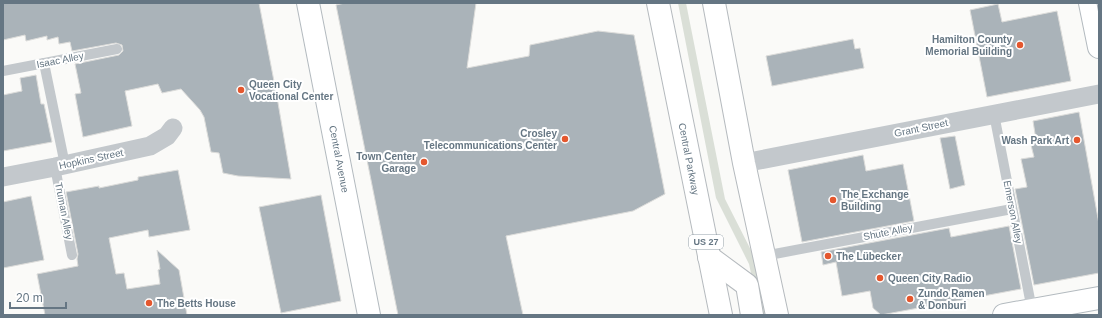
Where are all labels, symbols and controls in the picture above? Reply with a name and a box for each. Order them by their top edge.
place label: Hamilton County Memorial Building [925,34,1012,57]
marker: Hamilton County Memorial Building [1015,40,1025,50]
street label: Isaac Alley [35,50,85,70]
place label: Queen City Vocational Center [249,79,333,102]
marker: Queen City Vocational Center [236,85,246,95]
street label: Grant Street [893,117,949,139]
street label: Central Parkway [677,122,701,196]
street label: Central Avenue [327,124,351,194]
place label: Crosley Telecommunications Center [424,128,557,151]
marker: Crosley Telecommunications Center [560,134,570,144]
place label: Wash Park Art [1001,135,1070,146]
marker: Wash Park Art [1072,135,1082,145]
street label: Hopkins Street [58,147,124,171]
place label: Town Center Garage [356,151,416,174]
marker: Town Center Garage [419,157,429,167]
street label: Emerson Alley [1002,180,1024,244]
street label: Truman Alley [53,181,75,241]
place label: The Exchange Building [841,189,909,212]
marker: The Exchange Building [828,195,838,205]
street label: Shute Alley [862,222,914,242]
road number: US 27 [689,235,723,249]
marker: The Lübecker [823,251,833,261]
place label: The Lübecker [836,251,901,262]
marker: Queen City Radio [875,273,885,283]
place label: Queen City Radio [888,273,971,284]
scale bar [10,284,66,310]
place label: Zundo Ramen & Donburi [918,288,985,311]
text: 20 m [16,291,43,305]
marker: Zundo Ramen & Donburi [905,294,915,304]
marker: The Betts House [144,298,154,308]
place label: The Betts House [157,298,236,309]

